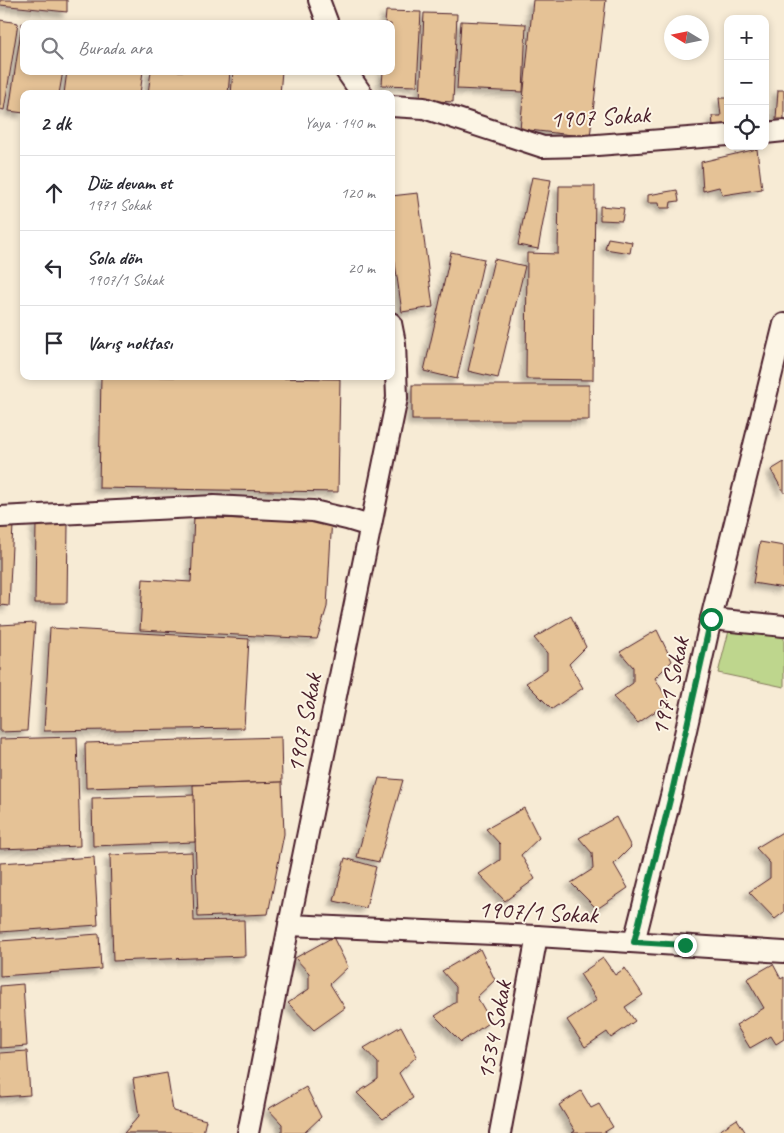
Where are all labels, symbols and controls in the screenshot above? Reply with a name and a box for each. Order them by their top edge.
north arrow [664,15,709,60]
map controls [724,15,769,150]
button: + [724,15,769,60]
search box [20,20,395,75]
icon: search [38,34,66,62]
text: Burada ara [78,36,152,60]
button: − [724,60,769,105]
street label: 1907 Sokak [549,98,653,136]
button: locate [724,105,769,150]
text: 2 dk [40,110,71,136]
text: Yaya · 140 m [304,113,375,133]
text: Düz devam et [87,171,172,195]
icon: ahead [40,179,68,207]
text: 120 m [341,183,375,203]
text: 1971 Sokak [87,195,151,215]
text: Sola dön [87,246,142,270]
icon: left [40,254,68,282]
text: 20 m [348,258,375,278]
text: 1907/1 Sokak [87,270,164,290]
icon: arrive [40,329,68,357]
text: Varış noktası [87,331,172,355]
route start [700,608,723,631]
street label: 1971 Sokak [643,632,697,739]
street label: 1907 Sokak [279,669,330,775]
street label: 1907/1 Sokak [477,893,600,931]
route end [674,934,697,957]
street label: 1534 Sokak [469,976,520,1082]

